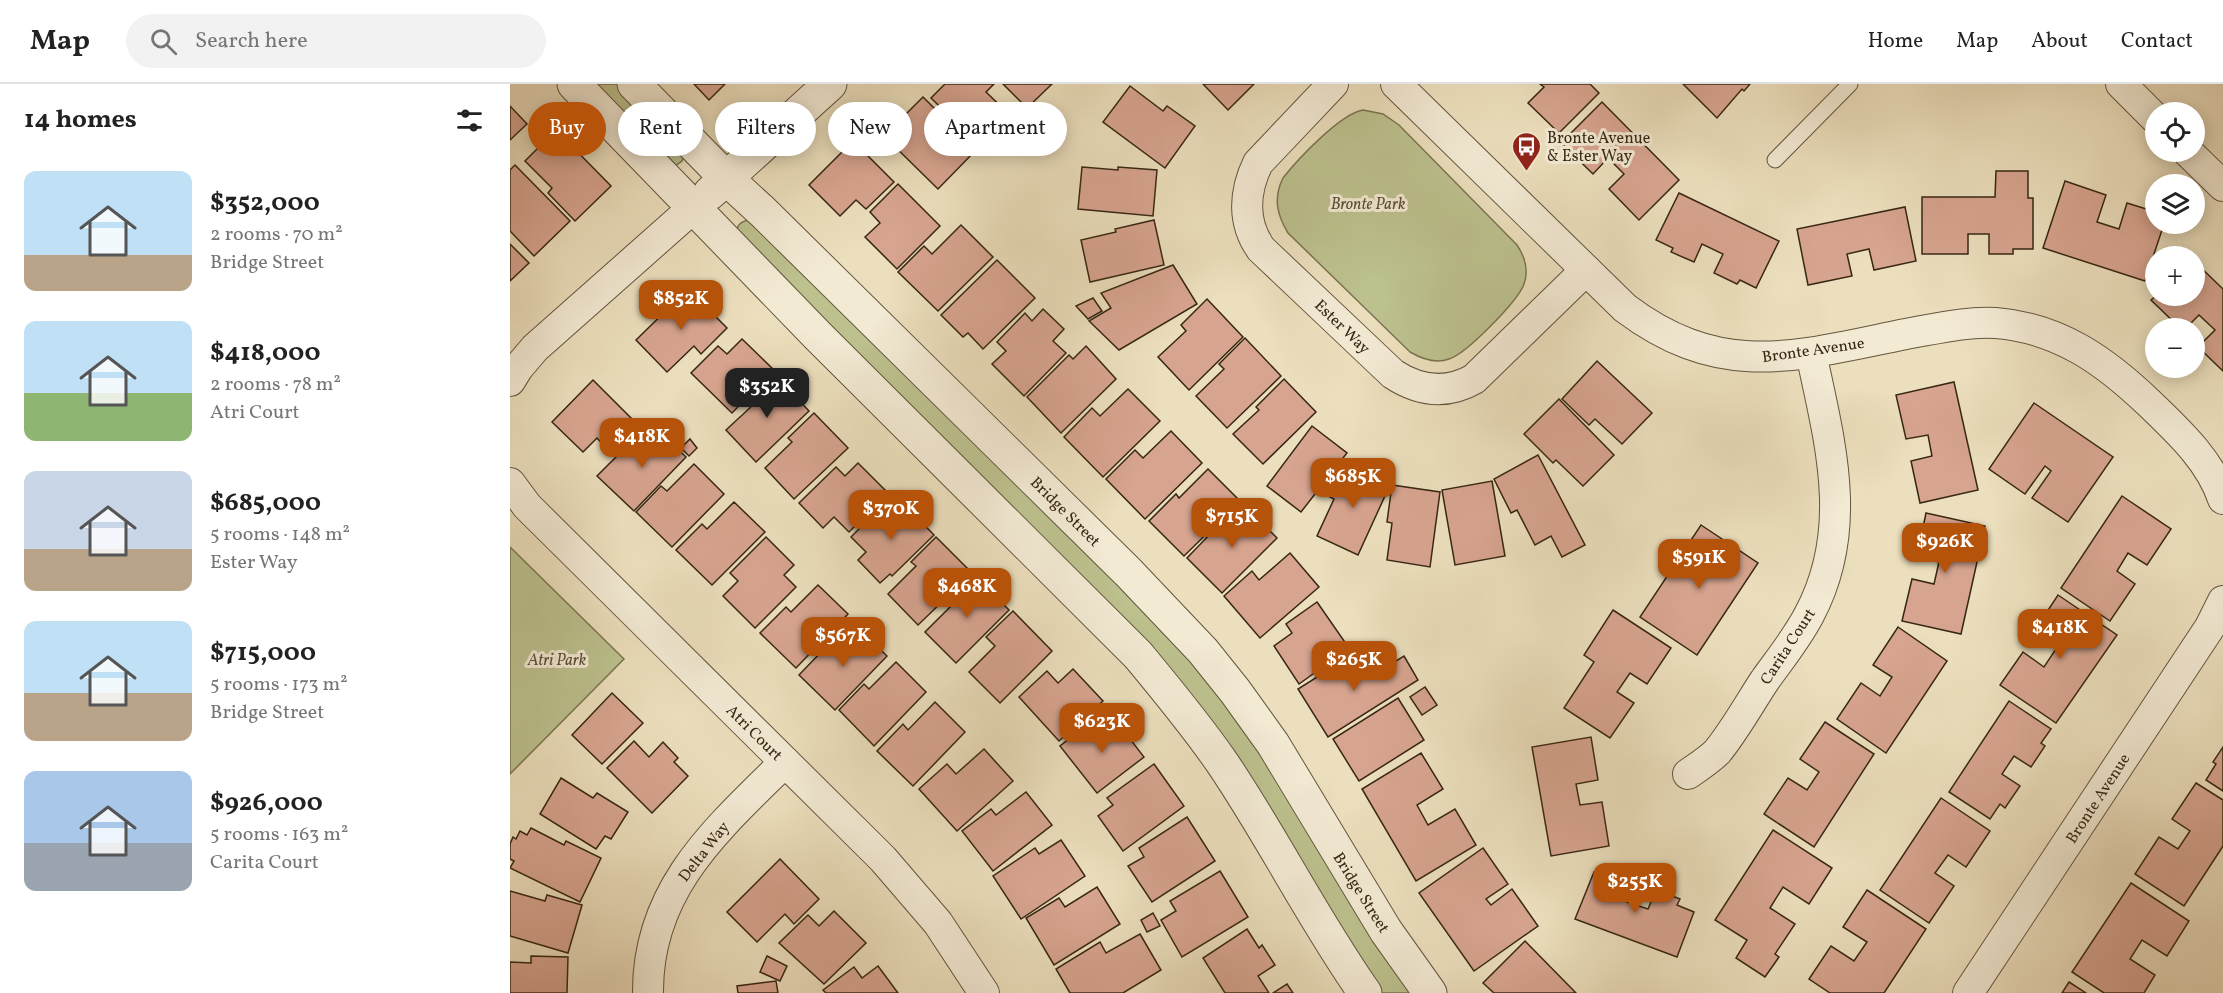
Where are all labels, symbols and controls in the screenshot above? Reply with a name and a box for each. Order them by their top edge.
search box [126,14,546,68]
text: Map [30,22,90,61]
icon: search [147,25,180,58]
text: Search here [195,26,308,57]
text: Home [1868,27,1923,56]
text: Map [1956,27,1998,56]
text: About [2031,27,2088,56]
text: Contact [2121,27,2193,56]
text: 14 homes [24,102,137,138]
chip: Buy [528,102,606,156]
chip: Rent [618,102,703,156]
chip: Filters [715,102,816,156]
chip: New [828,102,912,156]
chip: Apartment [924,102,1067,156]
map controls [2145,102,2205,378]
button: locate [2145,102,2205,162]
icon: filters [453,104,486,137]
place label: Bronte Avenue & Ester Way [1547,128,1650,168]
bus stop icon: Bronte Avenue & Ester Way [1510,130,1542,172]
button: layers [2145,174,2205,234]
text: $352,000 [210,185,320,221]
park label: Bronte Park [1331,194,1406,216]
icon: home [72,195,144,267]
text: 2 rooms · 70 m² [210,221,343,249]
button: + [2145,246,2205,306]
text: Bridge Street [210,249,324,277]
pin: $852K [639,280,723,331]
text: $852K [653,285,709,313]
street label: Ester Way [1309,295,1375,360]
button: − [2145,318,2205,378]
street label: Bronte Avenue [1761,333,1866,369]
text: $418,000 [210,335,321,371]
icon: home [72,345,144,417]
pin: $352K [725,368,809,419]
text: 2 rooms · 78 m² [210,371,341,399]
text: $352K [739,373,795,401]
text: Atri Court [210,399,300,427]
pin: $418K [600,418,684,469]
text: $418K [614,423,670,451]
pin: $685K [1311,458,1395,509]
text: $685K [1325,463,1381,491]
street label: Bridge Street [1024,472,1105,553]
text: $685,000 [210,485,321,521]
pin: $370K [849,490,933,541]
icon: home [72,495,144,567]
text: $370K [862,495,920,523]
pin: $715K [1190,498,1274,549]
text: $715K [1206,503,1258,531]
text: 5 rooms · 148 m² [210,521,350,549]
pin: $926K [1903,523,1987,574]
text: $926K [1916,528,1974,556]
pin: $591K [1657,539,1741,590]
text: $591K [1672,544,1726,572]
text: Ester Way [210,549,298,577]
pin: $468K [925,568,1009,619]
text: $468K [937,573,997,601]
street label: Carita Court [1756,604,1822,690]
pin: $418K [2018,609,2102,660]
text: $418K [2032,614,2088,642]
pin: $567K [801,617,885,668]
text: $567K [815,622,871,650]
text: $715,000 [210,635,316,671]
pin: $265K [1312,641,1396,692]
icon: home [72,645,144,717]
text: $265K [1326,646,1382,674]
park label: Atri Park [527,650,587,672]
text: 5 rooms · 173 m² [210,671,348,699]
text: Bridge Street [210,699,324,727]
street label: Atri Court [720,700,787,767]
pin: $623K [1060,703,1144,754]
text: $623K [1074,708,1130,736]
street label: Bronte Avenue [2061,750,2136,848]
text: $926,000 [210,785,323,821]
icon: home [72,795,144,867]
street label: Delta Way [674,817,735,887]
text: 5 rooms · 163 m² [210,821,348,849]
street label: Bridge Street [1327,848,1394,938]
text: Carita Court [210,849,319,877]
pin: $255K [1593,863,1677,914]
text: $255K [1607,868,1663,896]

